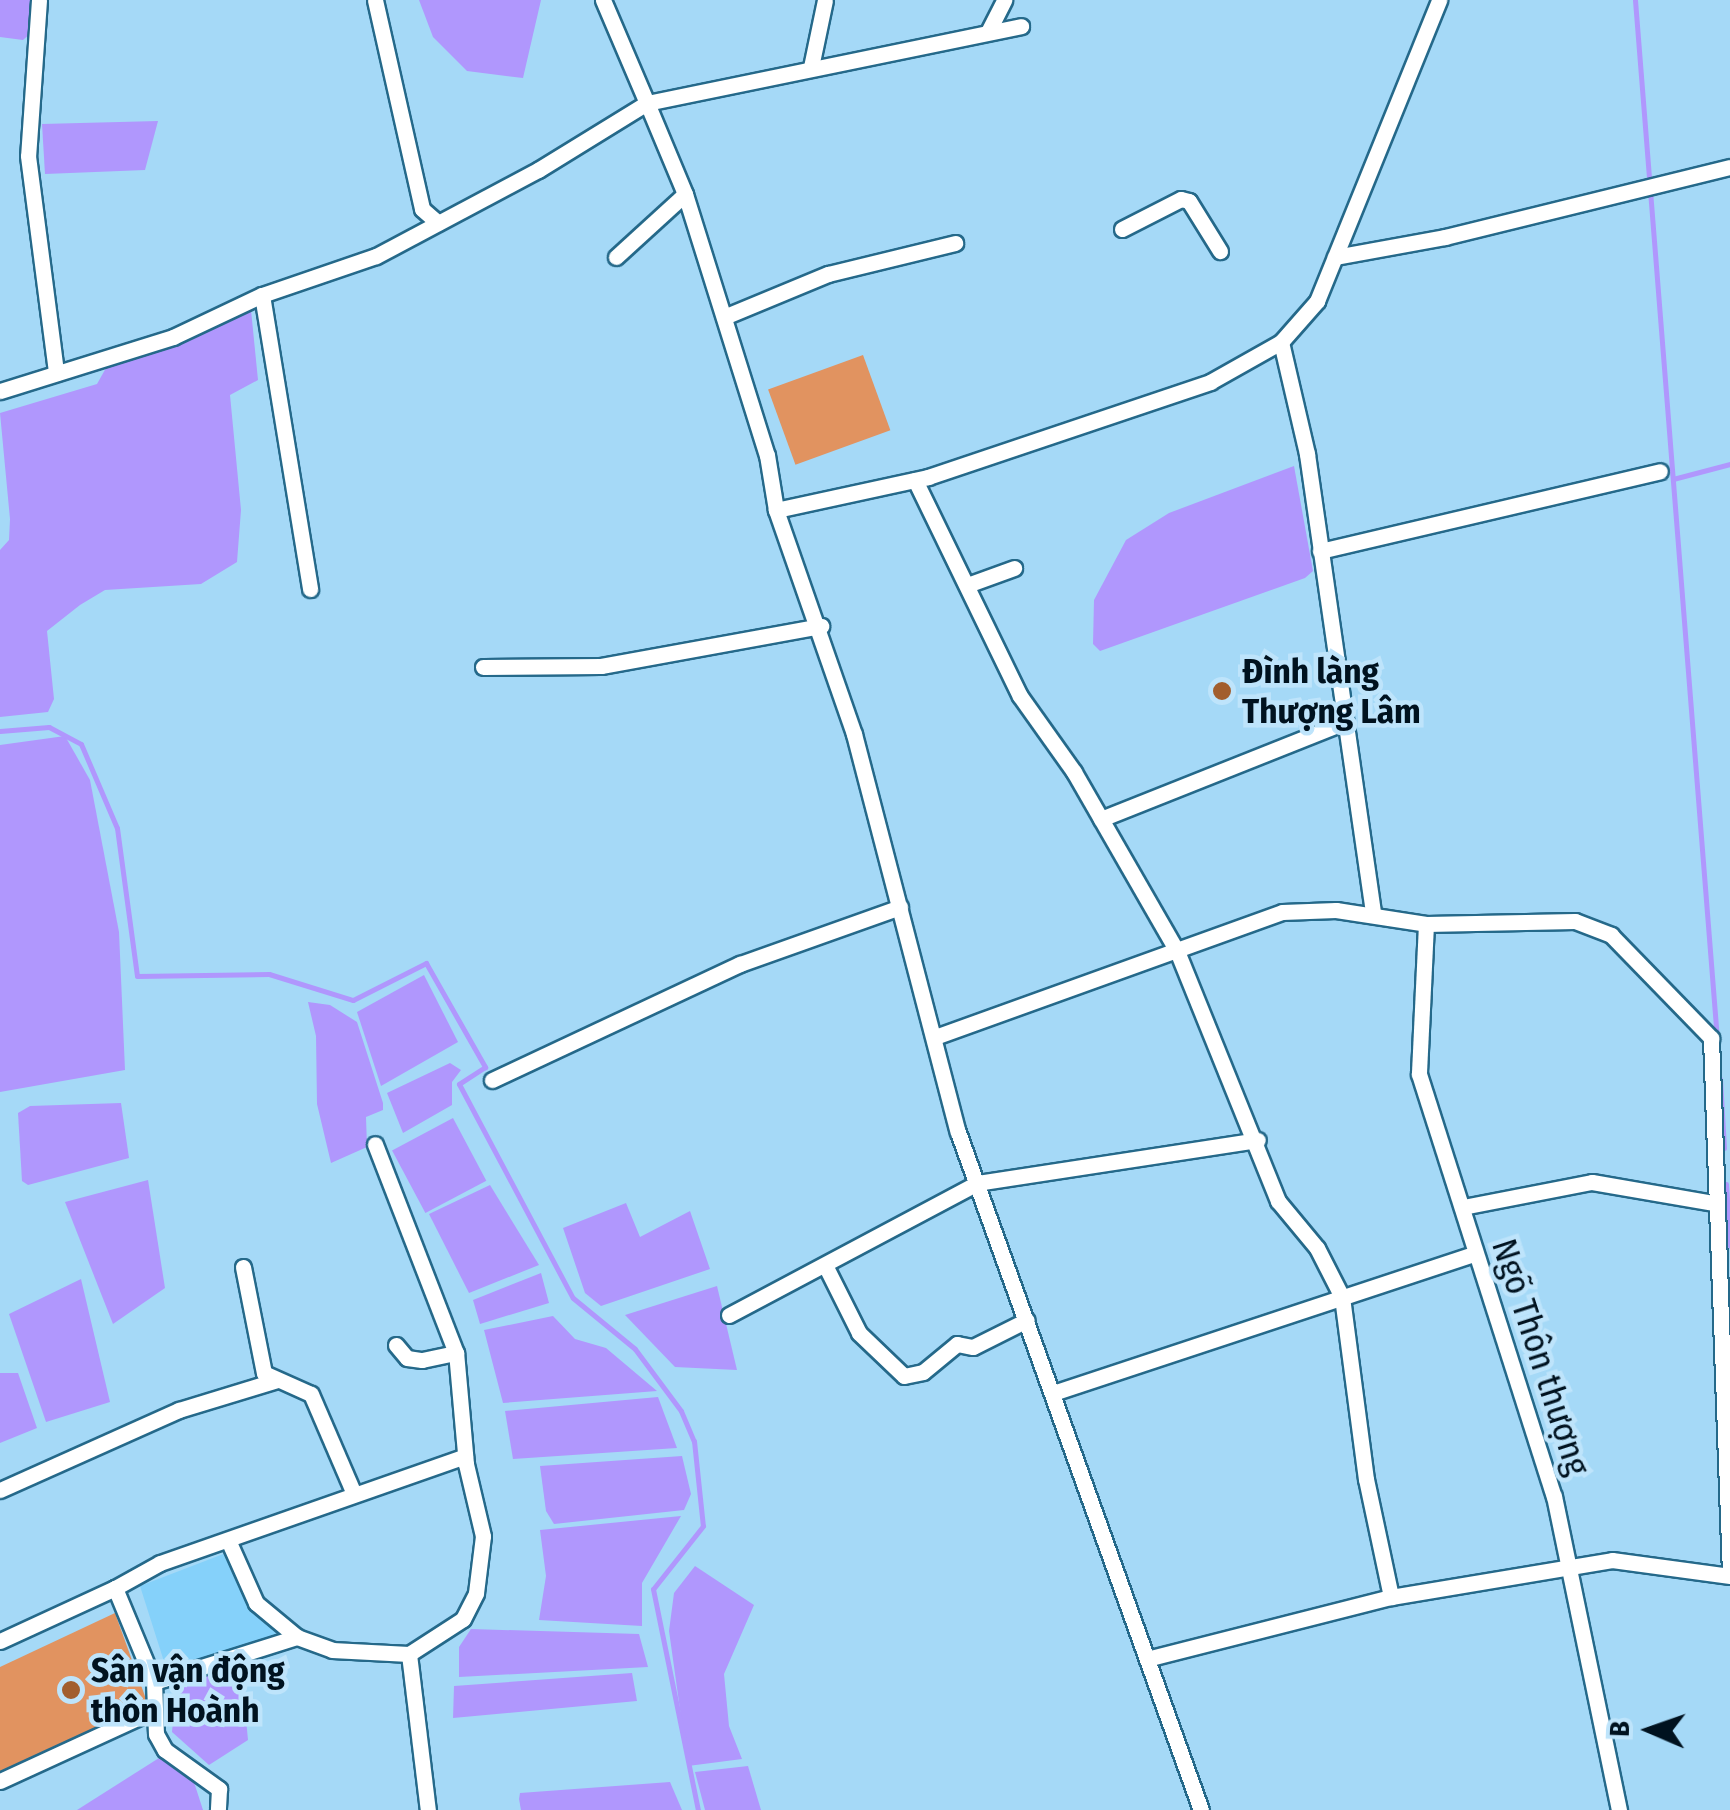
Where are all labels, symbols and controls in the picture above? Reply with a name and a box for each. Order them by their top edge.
place label: Đình làng Thượng Lâm [1242,650,1421,732]
marker: Đình làng Thượng Lâm [1211,680,1233,702]
street label: Ngõ Thôn thượng [1483,1234,1599,1480]
place label: Sân vận động thôn Hoành [91,1649,285,1731]
marker: Sân vận động thôn Hoành [60,1679,82,1701]
north arrow [1600,1680,1700,1780]
text: B [1603,1721,1636,1737]

